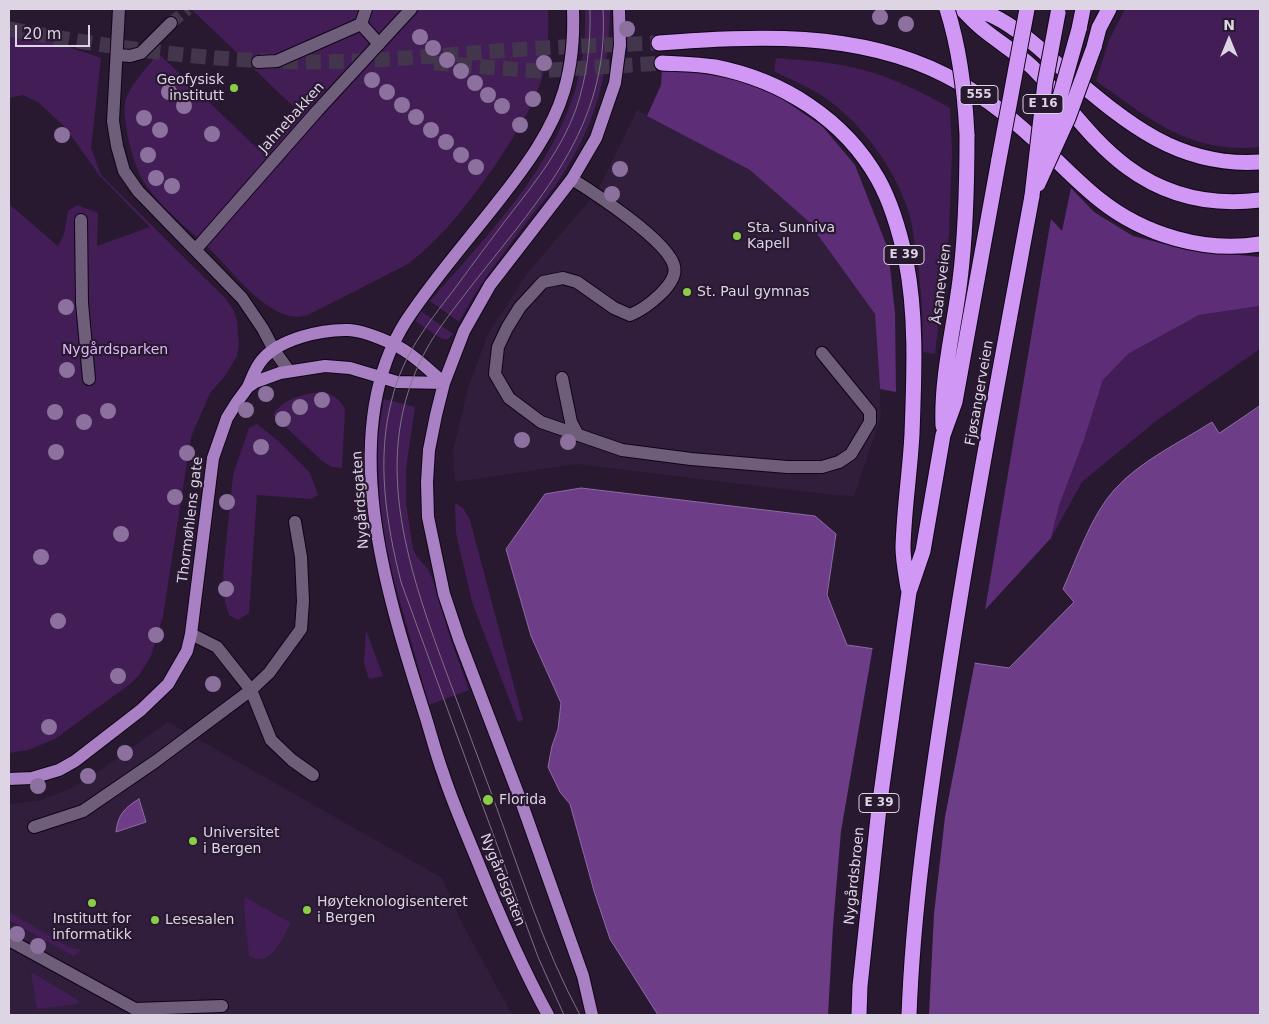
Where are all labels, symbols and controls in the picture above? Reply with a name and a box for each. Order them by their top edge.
scale bar [18,15,92,47]
north arrow [1204,15,1254,65]
text: N [1223,17,1235,33]
text: 20 m [23,25,61,43]
place label: Geofysisk institutt [156,72,224,104]
street label: Jahnebakken [256,79,328,157]
marker: Geofysisk institutt [228,82,240,94]
road number: 555 [960,86,998,104]
road number: E 16 [1023,95,1063,114]
place label: Sta. Sunniva Kapell [747,220,835,252]
marker: Sta. Sunniva Kapell [731,230,743,242]
street label: Åsaneveien [929,243,955,325]
road number: E 39 [884,246,924,264]
place label: St. Paul gymnas [697,284,809,300]
marker: St. Paul gymnas [681,286,693,298]
street label: Fjøsangerveien [962,339,998,447]
park label: Nygårdsparken [62,342,168,358]
street label: Nygårdsgaten [349,450,373,550]
street label: Thormøhlens gate [175,456,207,584]
place label: Florida [499,792,547,808]
marker: Florida [481,793,495,807]
road number: E 39 [859,794,899,812]
place label: Universitet i Bergen [203,825,279,858]
street label: Nygårdsbroen [842,826,868,926]
street label: Nygårdsgaten [476,831,528,929]
marker: Universitet i Bergen [187,835,199,847]
place label: Høyteknologisenteret i Bergen [317,894,468,926]
marker: Institutt for informatikk [86,897,98,909]
marker: Høyteknologisenteret i Bergen [301,904,313,916]
place label: Institutt for informatikk [52,911,132,944]
place label: Lesesalen [165,912,234,928]
marker: Lesesalen [149,914,161,926]

